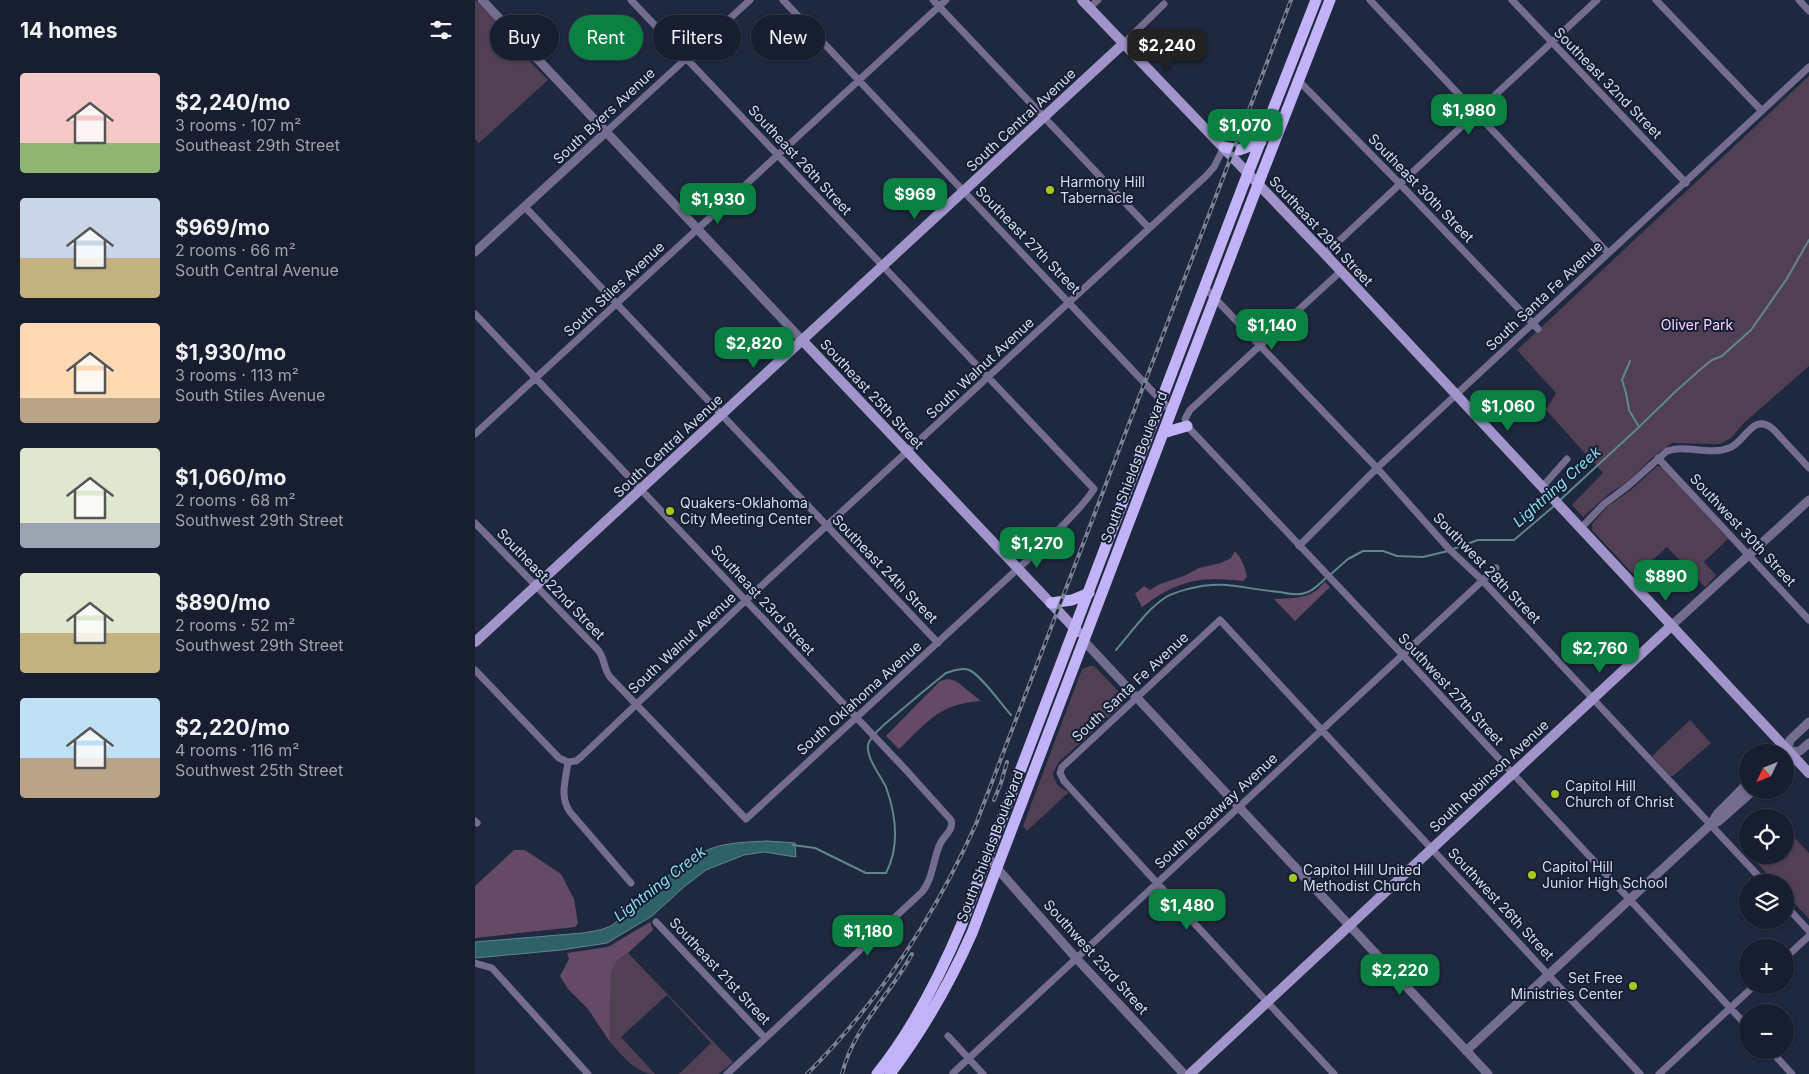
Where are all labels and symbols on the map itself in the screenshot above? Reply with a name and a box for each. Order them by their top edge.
street label: Southeast 32nd Street [1551,23,1666,142]
pin: $2,240 [1126,28,1208,71]
street label: South Byers Avenue [549,64,658,167]
street label: South Central Avenue [962,65,1079,175]
pin: $1,980 [1428,94,1510,136]
street label: Southeast 26th Street [745,101,856,218]
pin: $1,070 [1204,108,1286,151]
street label: Southeast 30th Street [1365,130,1478,246]
street label: Southeast 29th Street [1266,172,1377,290]
place label: Harmony Hill Tabernacle [1060,173,1145,206]
pin: $969 [885,178,945,220]
pin: $1,930 [677,182,759,225]
street label: Southeast 27th Street [972,182,1085,297]
marker: Harmony Hill Tabernacle [1044,184,1056,196]
street label: South Santa Fe Avenue [1482,237,1605,354]
street label: South Stiles Avenue [560,238,668,340]
pin: $1,140 [1231,308,1313,351]
street label: South Walnut Avenue [922,313,1037,422]
park label: Oliver Park [1661,316,1734,333]
pin: $2,820 [713,326,795,369]
street label: Southeast 25th Street [817,335,928,452]
street label: South Shields Boulevard [1097,389,1170,545]
pin: $1,060 [1467,390,1549,432]
street label: South Central Avenue [609,391,726,501]
water label: Lightning Creek [1509,442,1605,531]
street label: Southwest 30th Street [1687,470,1800,590]
place label: Quakers-Oklahoma City Meeting Center [680,494,813,527]
marker: Quakers-Oklahoma City Meeting Center [664,505,676,517]
street label: Southwest 28th Street [1430,509,1545,627]
street label: Southeast 24th Street [829,511,942,627]
street label: Southeast 22nd Street [494,525,609,643]
pin: $1,270 [996,526,1078,569]
street label: Southeast 23rd Street [708,541,819,659]
pin: $890 [1636,560,1696,602]
street label: South Walnut Avenue [624,588,739,697]
street label: South Santa Fe Avenue [1068,628,1191,745]
street label: Southwest 27th Street [1395,629,1508,748]
pin: $2,760 [1559,632,1641,674]
street label: South Oklahoma Avenue [793,637,925,758]
street label: South Robinson Avenue [1425,716,1552,835]
north arrow [1739,744,1794,799]
street label: South Broadway Avenue [1151,749,1281,872]
street label: South Shields Boulevard [953,768,1026,924]
place label: Capitol Hill Church of Christ [1565,777,1674,810]
marker: Capitol Hill Church of Christ [1549,788,1561,800]
water label: Lightning Creek [610,841,710,926]
street label: Southwest 26th Street [1445,844,1558,964]
place label: Capitol Hill Junior High School [1542,858,1668,891]
place label: Capitol Hill United Methodist Church [1303,861,1421,894]
marker: Capitol Hill Junior High School [1526,869,1538,881]
marker: Capitol Hill United Methodist Church [1287,872,1299,884]
pin: $1,480 [1146,888,1228,931]
street label: Southwest 23rd Street [1041,896,1152,1018]
street label: Southeast 21st Street [666,914,775,1028]
pin: $1,180 [827,914,909,957]
pin: $2,220 [1359,954,1441,996]
place label: Set Free Ministries Center [1510,969,1623,1002]
marker: Set Free Ministries Center [1627,980,1639,992]

